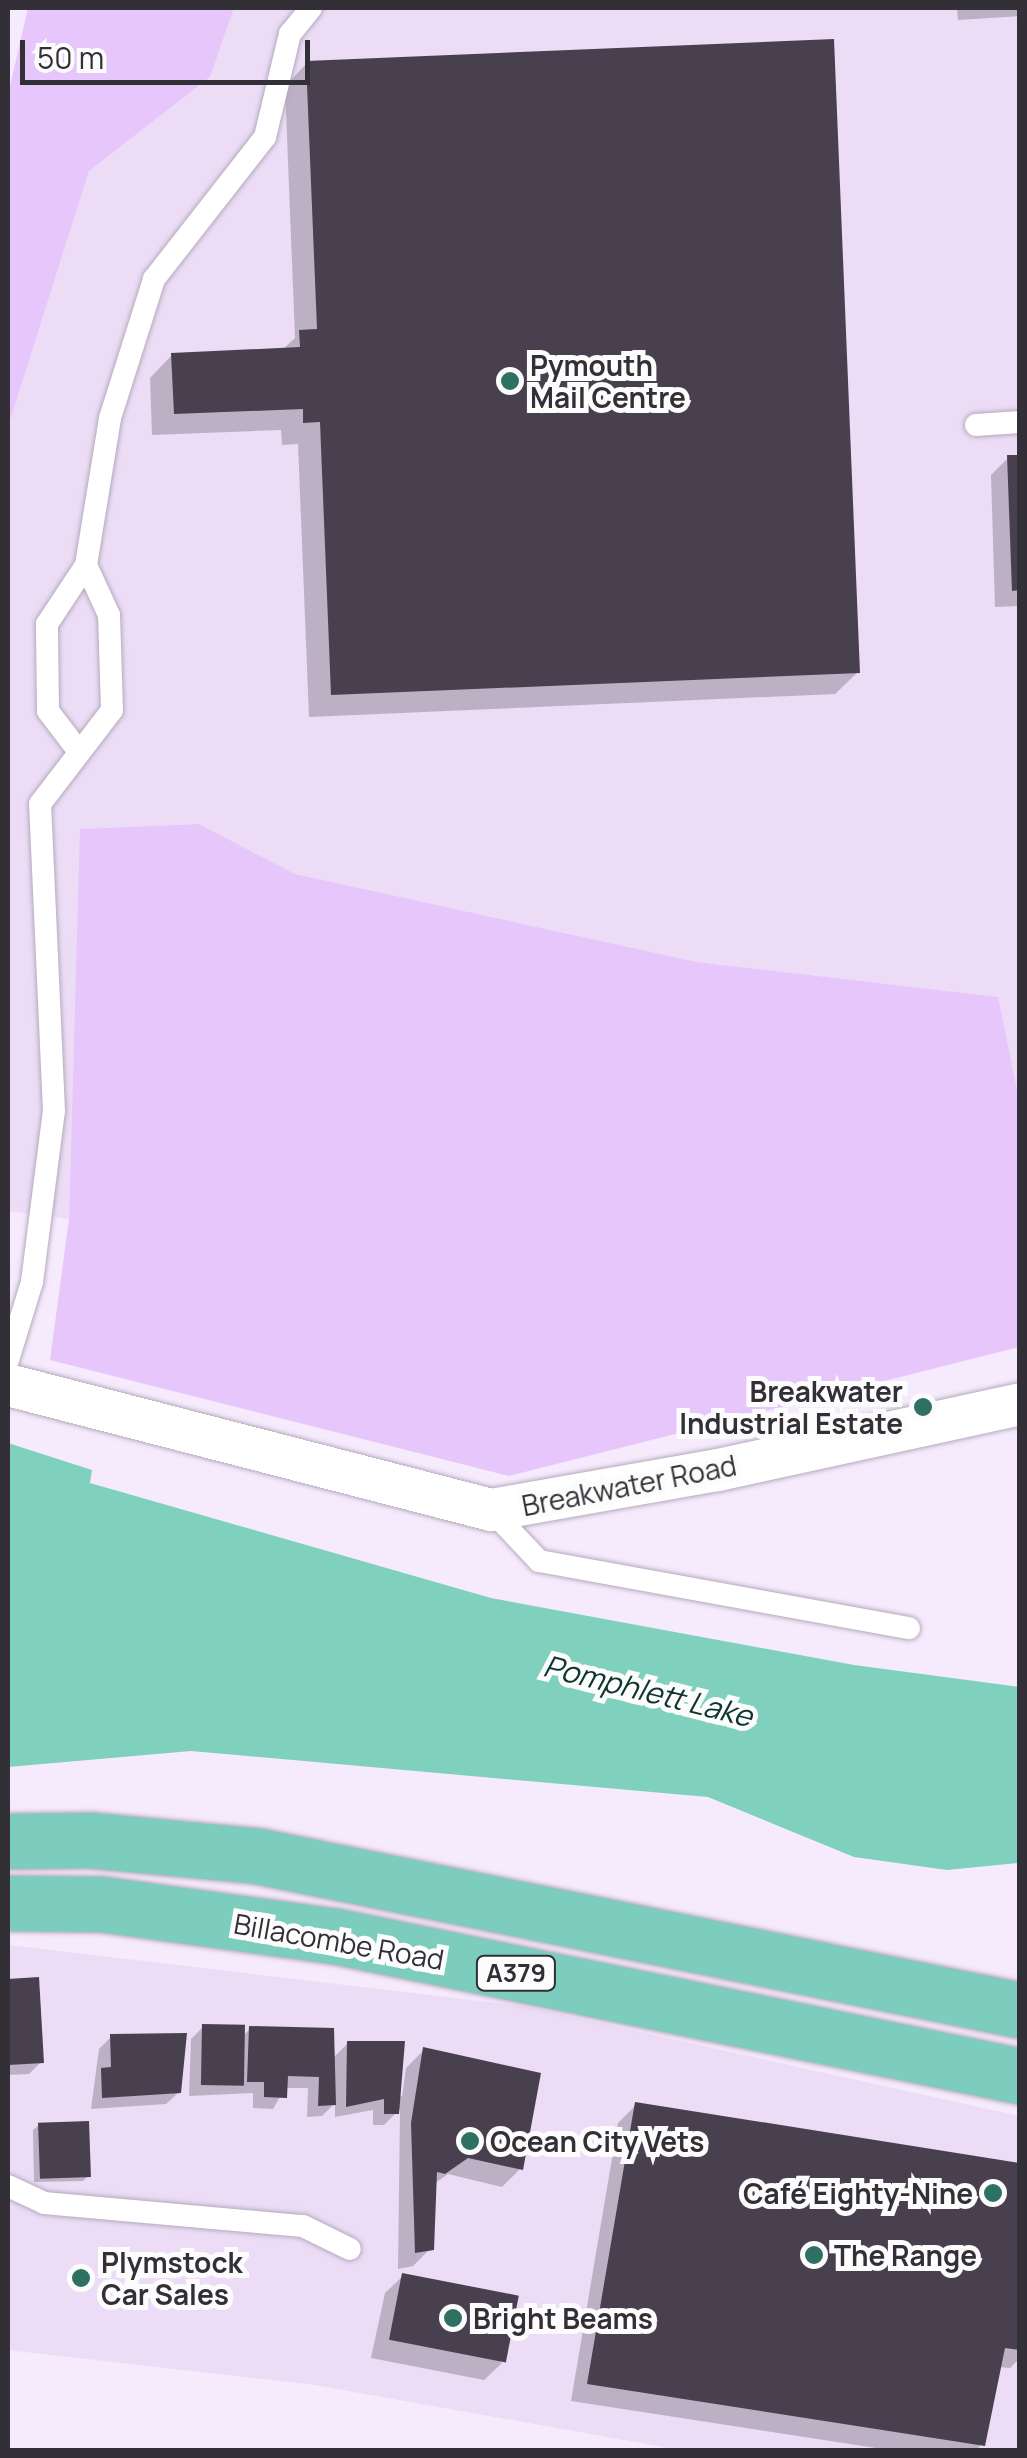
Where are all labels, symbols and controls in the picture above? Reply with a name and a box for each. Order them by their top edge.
scale bar [25,20,315,82]
text: 50 m [37,37,104,78]
place label: Pymouth Mail Centre [530,348,686,414]
marker: Pymouth Mail Centre [499,370,521,392]
place label: Breakwater Industrial Estate [679,1374,903,1440]
marker: Breakwater Industrial Estate [912,1396,934,1418]
street label: Breakwater Road [519,1448,739,1522]
water label: Pomphlett Lake [540,1648,756,1734]
street label: Billacombe Road [231,1906,447,1976]
road number: A379 [474,1953,558,1993]
place label: Ocean City Vets [490,2124,704,2158]
marker: Ocean City Vets [459,2130,481,2152]
place label: Café Eighty-Nine [743,2176,973,2210]
marker: Café Eighty-Nine [982,2182,1004,2204]
place label: The Range [834,2238,977,2272]
marker: The Range [803,2244,825,2266]
place label: Plymstock Car Sales [101,2245,243,2311]
marker: Plymstock Car Sales [70,2267,92,2289]
place label: Bright Beams [473,2301,653,2335]
marker: Bright Beams [442,2307,464,2329]

